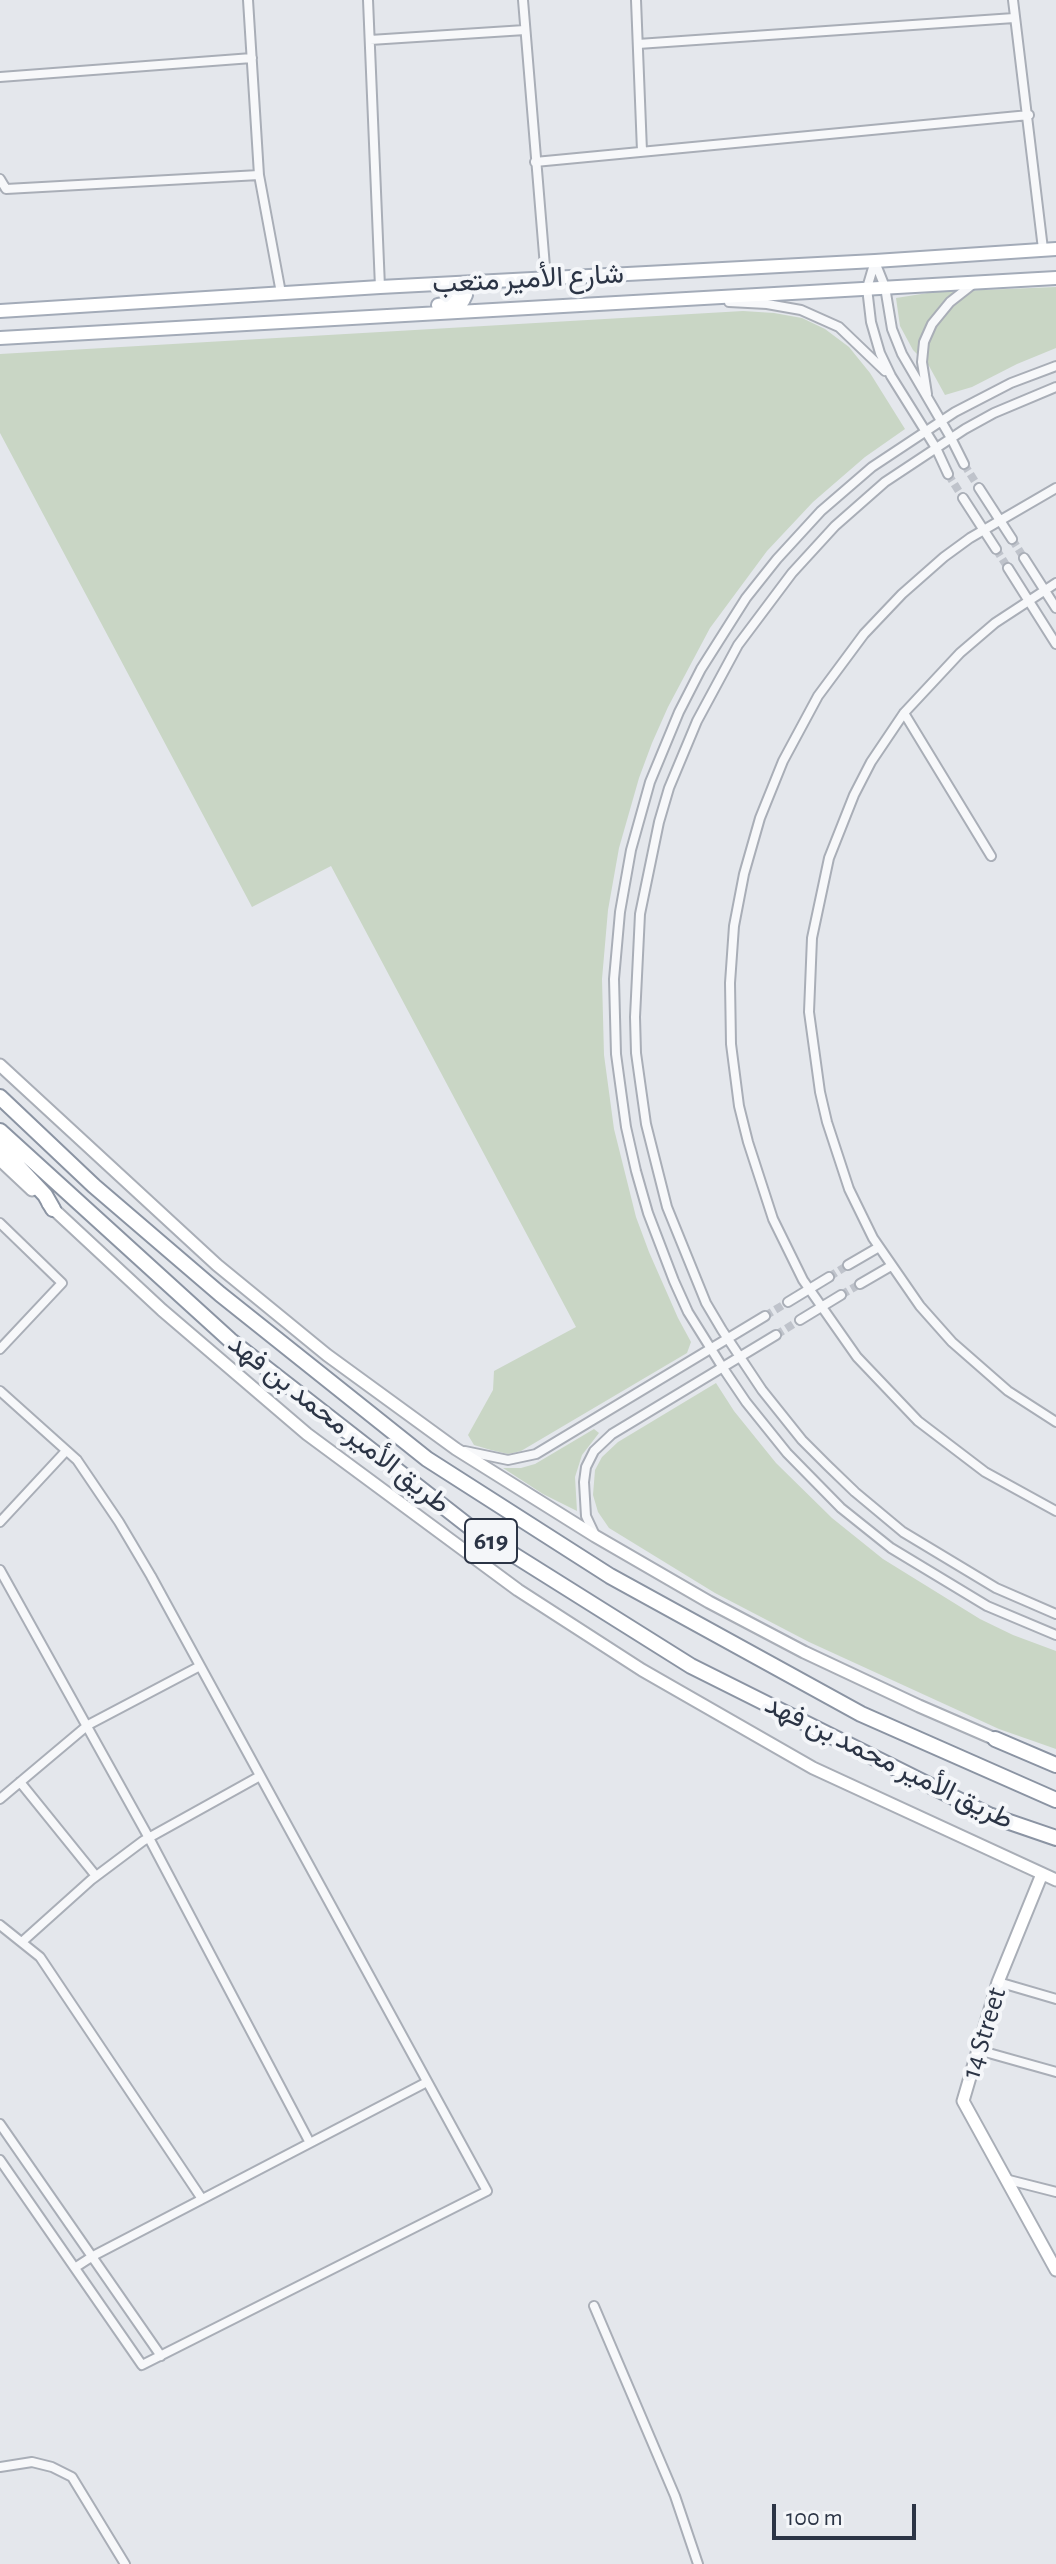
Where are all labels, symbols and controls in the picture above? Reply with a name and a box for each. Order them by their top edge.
street label: شارع الأمير متعب [431,257,625,301]
street label: طريق الأمير محمد بن فهد [221,1327,457,1521]
road number: 619 [465,1519,517,1563]
street label: طريق الأمير محمد بن فهد [759,1687,1019,1837]
street label: 14 Street [954,1983,1014,2083]
scale bar [776,2488,920,2538]
text: 100 m [786,2506,843,2530]

